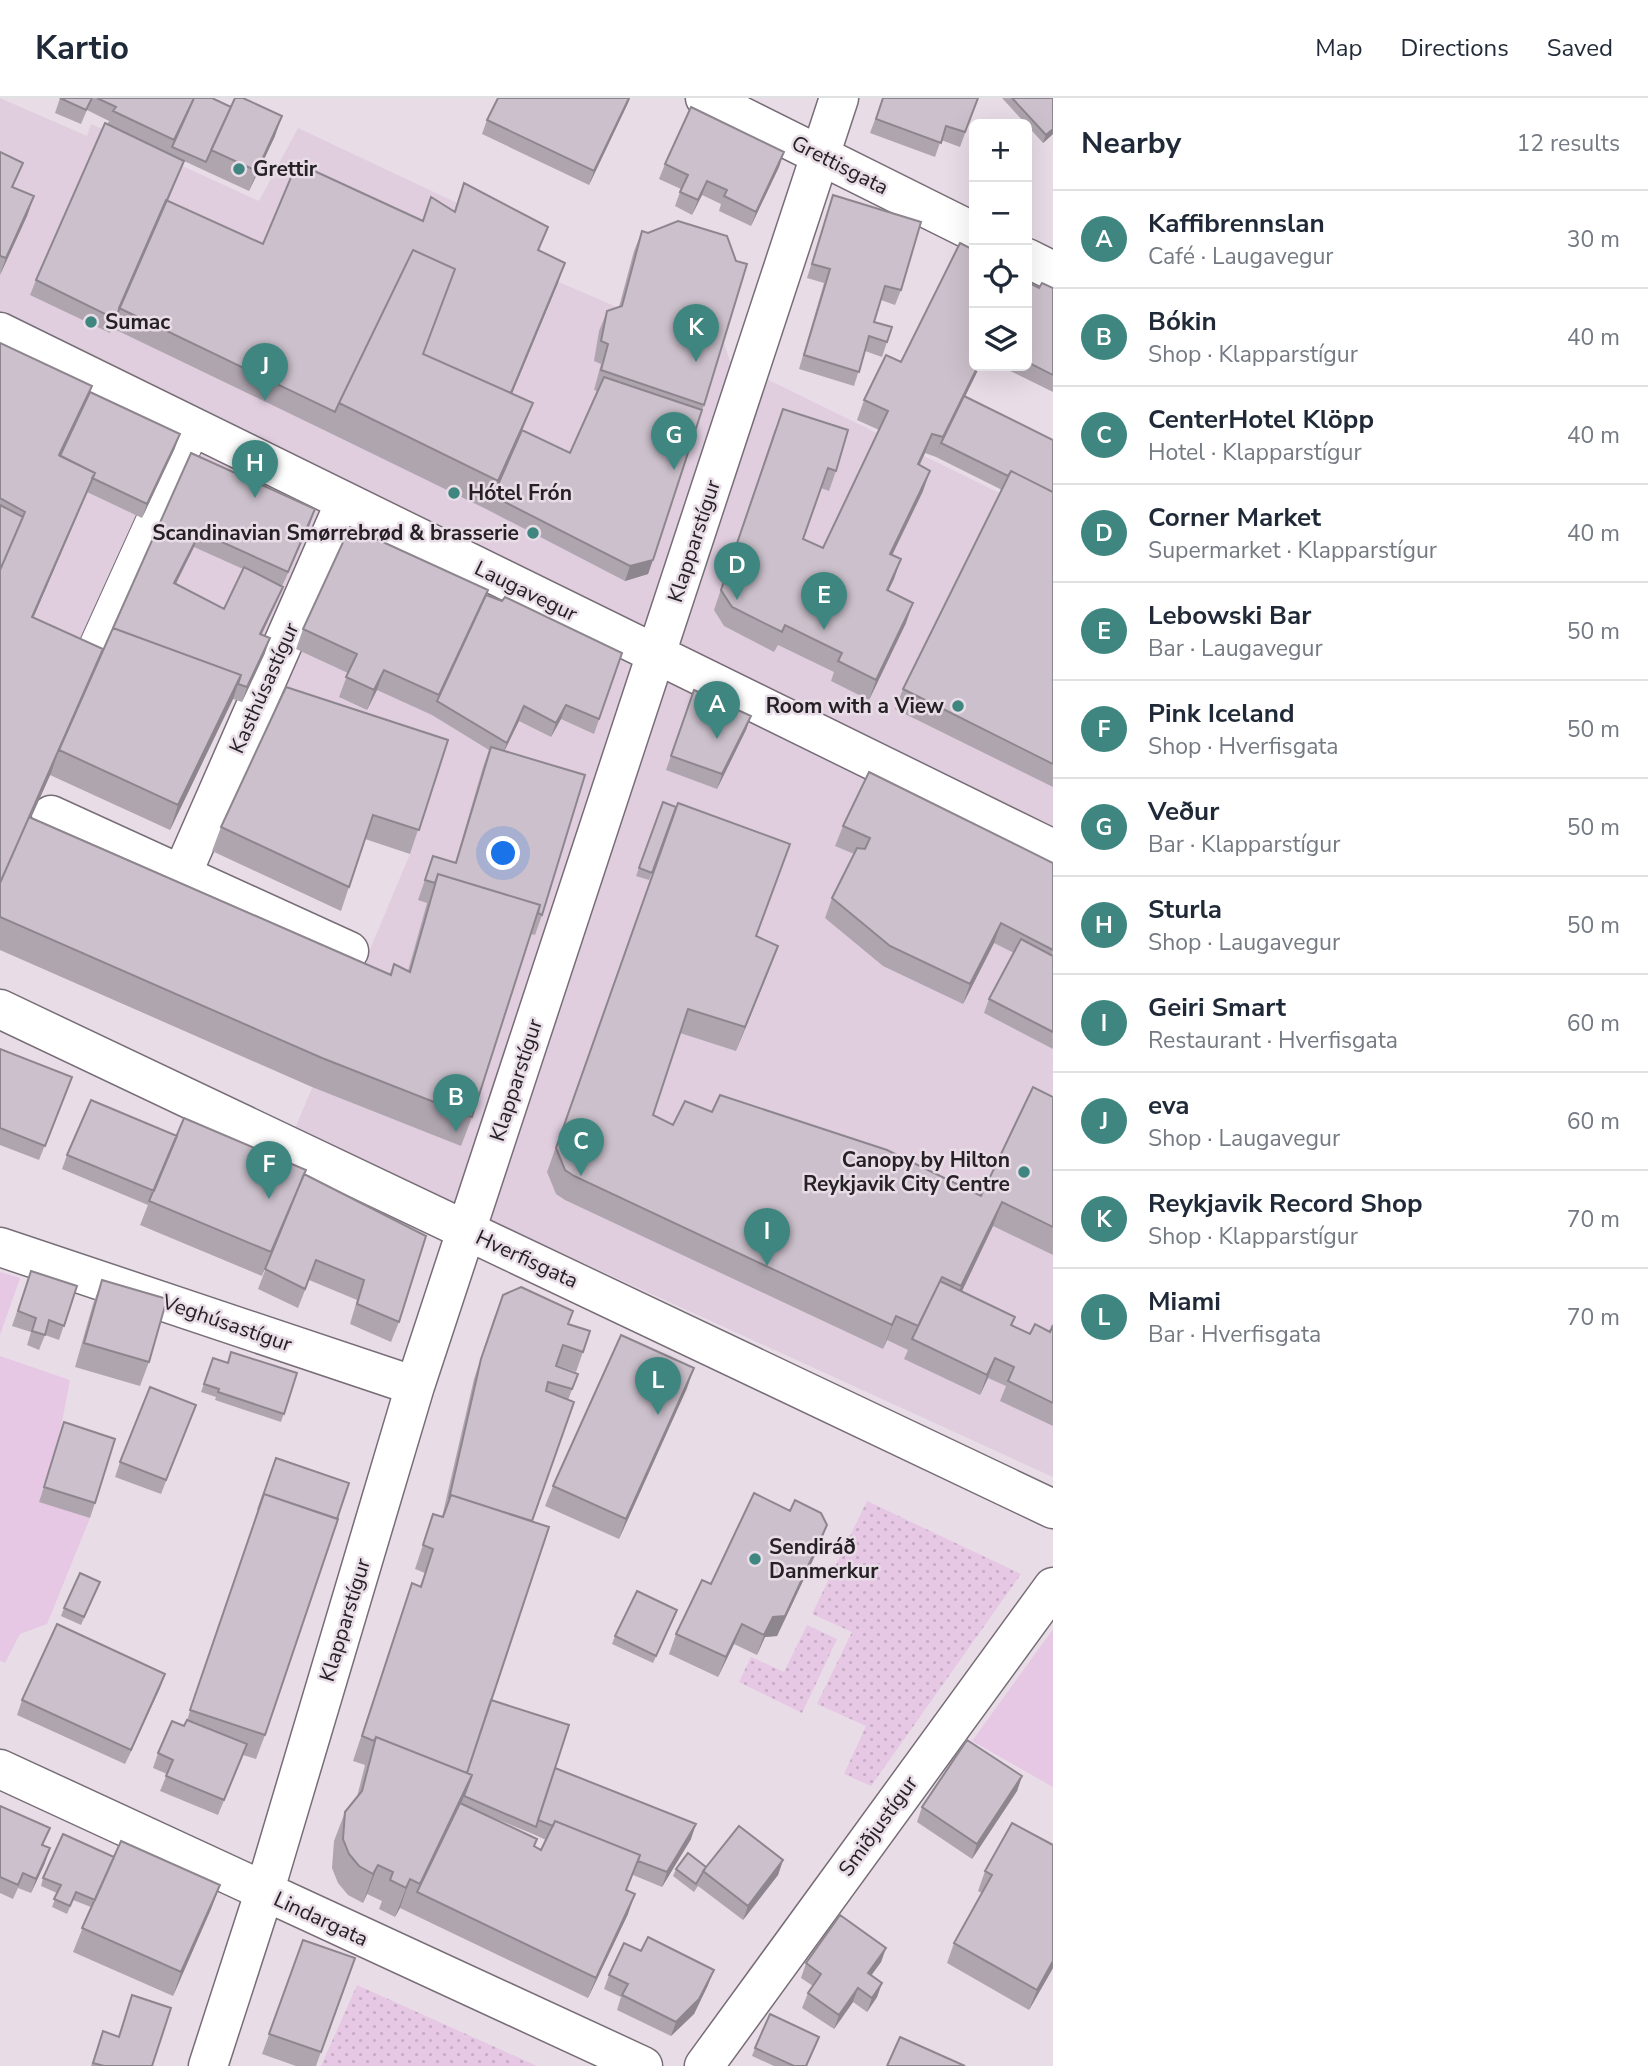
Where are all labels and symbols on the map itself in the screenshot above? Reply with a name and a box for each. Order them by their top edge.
street label: Grettisgata [787,129,893,201]
place label: Grettir [253,155,318,183]
marker: Grettir [231,161,247,177]
pin: K [673,304,719,362]
place label: Sumac [105,308,170,336]
marker: Sumac [83,314,99,330]
pin: J [242,343,288,401]
pin: G [651,412,697,470]
pin: H [232,440,278,498]
street label: Klapparstígur [661,476,727,606]
place label: Hótel Frón [468,479,572,507]
marker: Hótel Frón [446,485,462,501]
place label: Scandinavian Smørrebrød & brasserie [152,519,519,547]
marker: Scandinavian Smørrebrød & brasserie [525,525,541,541]
pin: D [714,542,760,600]
street label: Laugavegur [470,554,582,628]
pin: E [801,572,847,630]
street label: Kasthúsastígur [223,618,306,758]
pin: A [694,681,740,739]
place label: Room with a View [766,692,944,720]
marker: Room with a View [950,698,966,714]
your location [486,836,520,870]
street label: Klapparstígur [483,1015,549,1145]
pin: B [433,1074,479,1132]
pin: C [558,1118,604,1176]
pin: F [246,1141,292,1199]
place label: Canopy by Hilton Reykjavik City Centre [803,1146,1010,1198]
marker: Canopy by Hilton Reykjavik City Centre [1016,1164,1032,1180]
pin: I [744,1208,790,1266]
street label: Hverfisgata [471,1223,583,1295]
street label: Veghúsastígur [157,1287,296,1358]
pin: L [635,1357,681,1415]
place label: Sendiráð Danmerkur [769,1533,879,1585]
marker: Sendiráð Danmerkur [747,1551,763,1567]
street label: Klapparstígur [313,1555,377,1685]
street label: Smiðjustígur [832,1770,924,1882]
street label: Lindargata [269,1885,373,1953]

